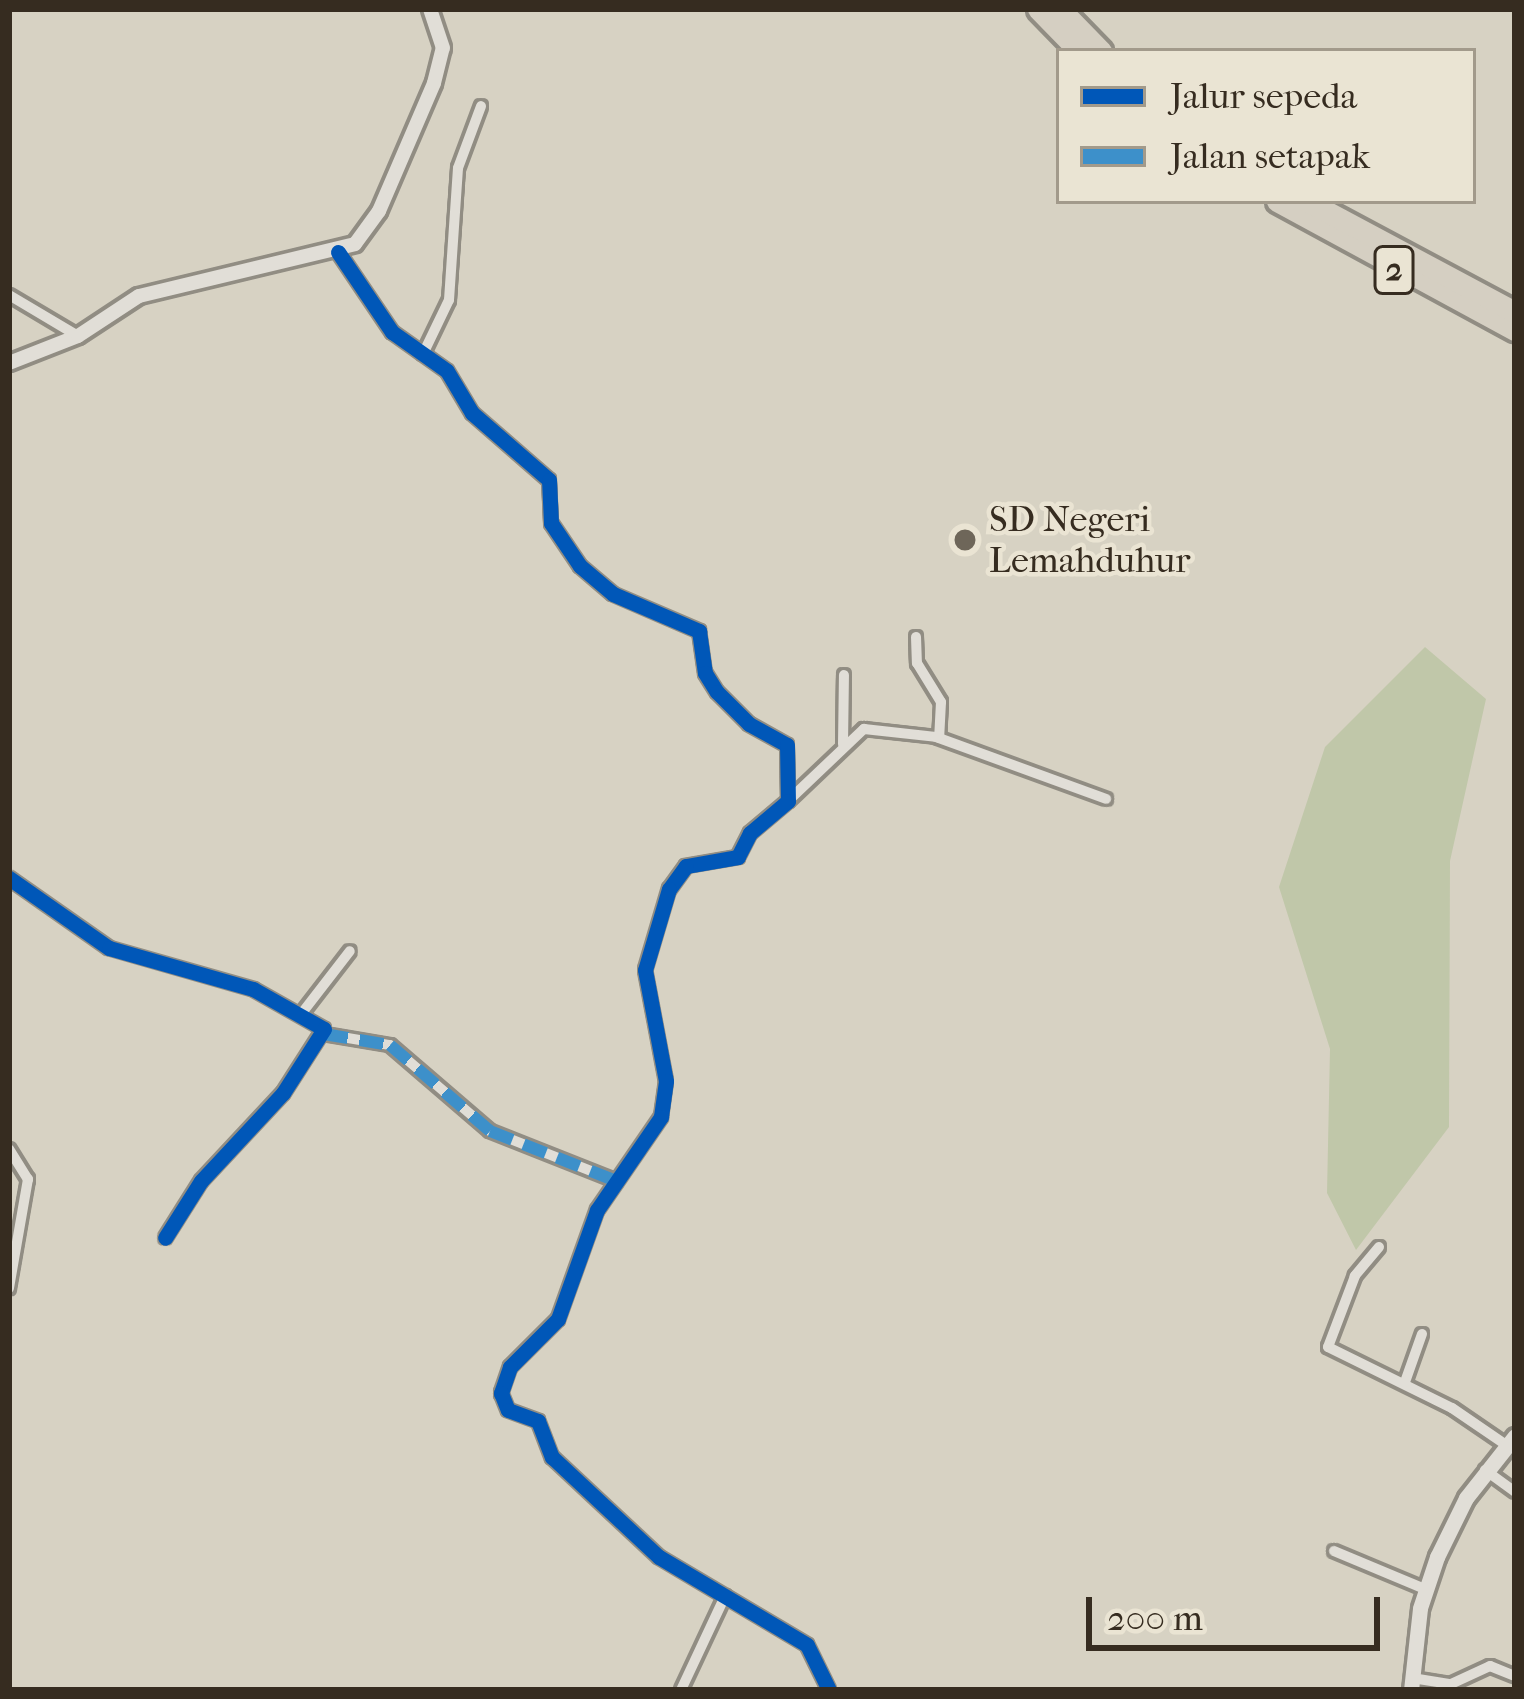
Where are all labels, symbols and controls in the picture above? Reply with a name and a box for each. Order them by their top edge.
legend [1056,48,1476,204]
text: Jalur sepeda [1170,75,1357,117]
text: Jalan setapak [1170,135,1370,177]
road number: 2 [1373,243,1415,297]
place label: SD Negeri Lemahduhur [989,497,1191,582]
marker: SD Negeri Lemahduhur [952,527,978,553]
scale bar [1092,1573,1386,1647]
text: 200 m [1107,1597,1203,1639]

